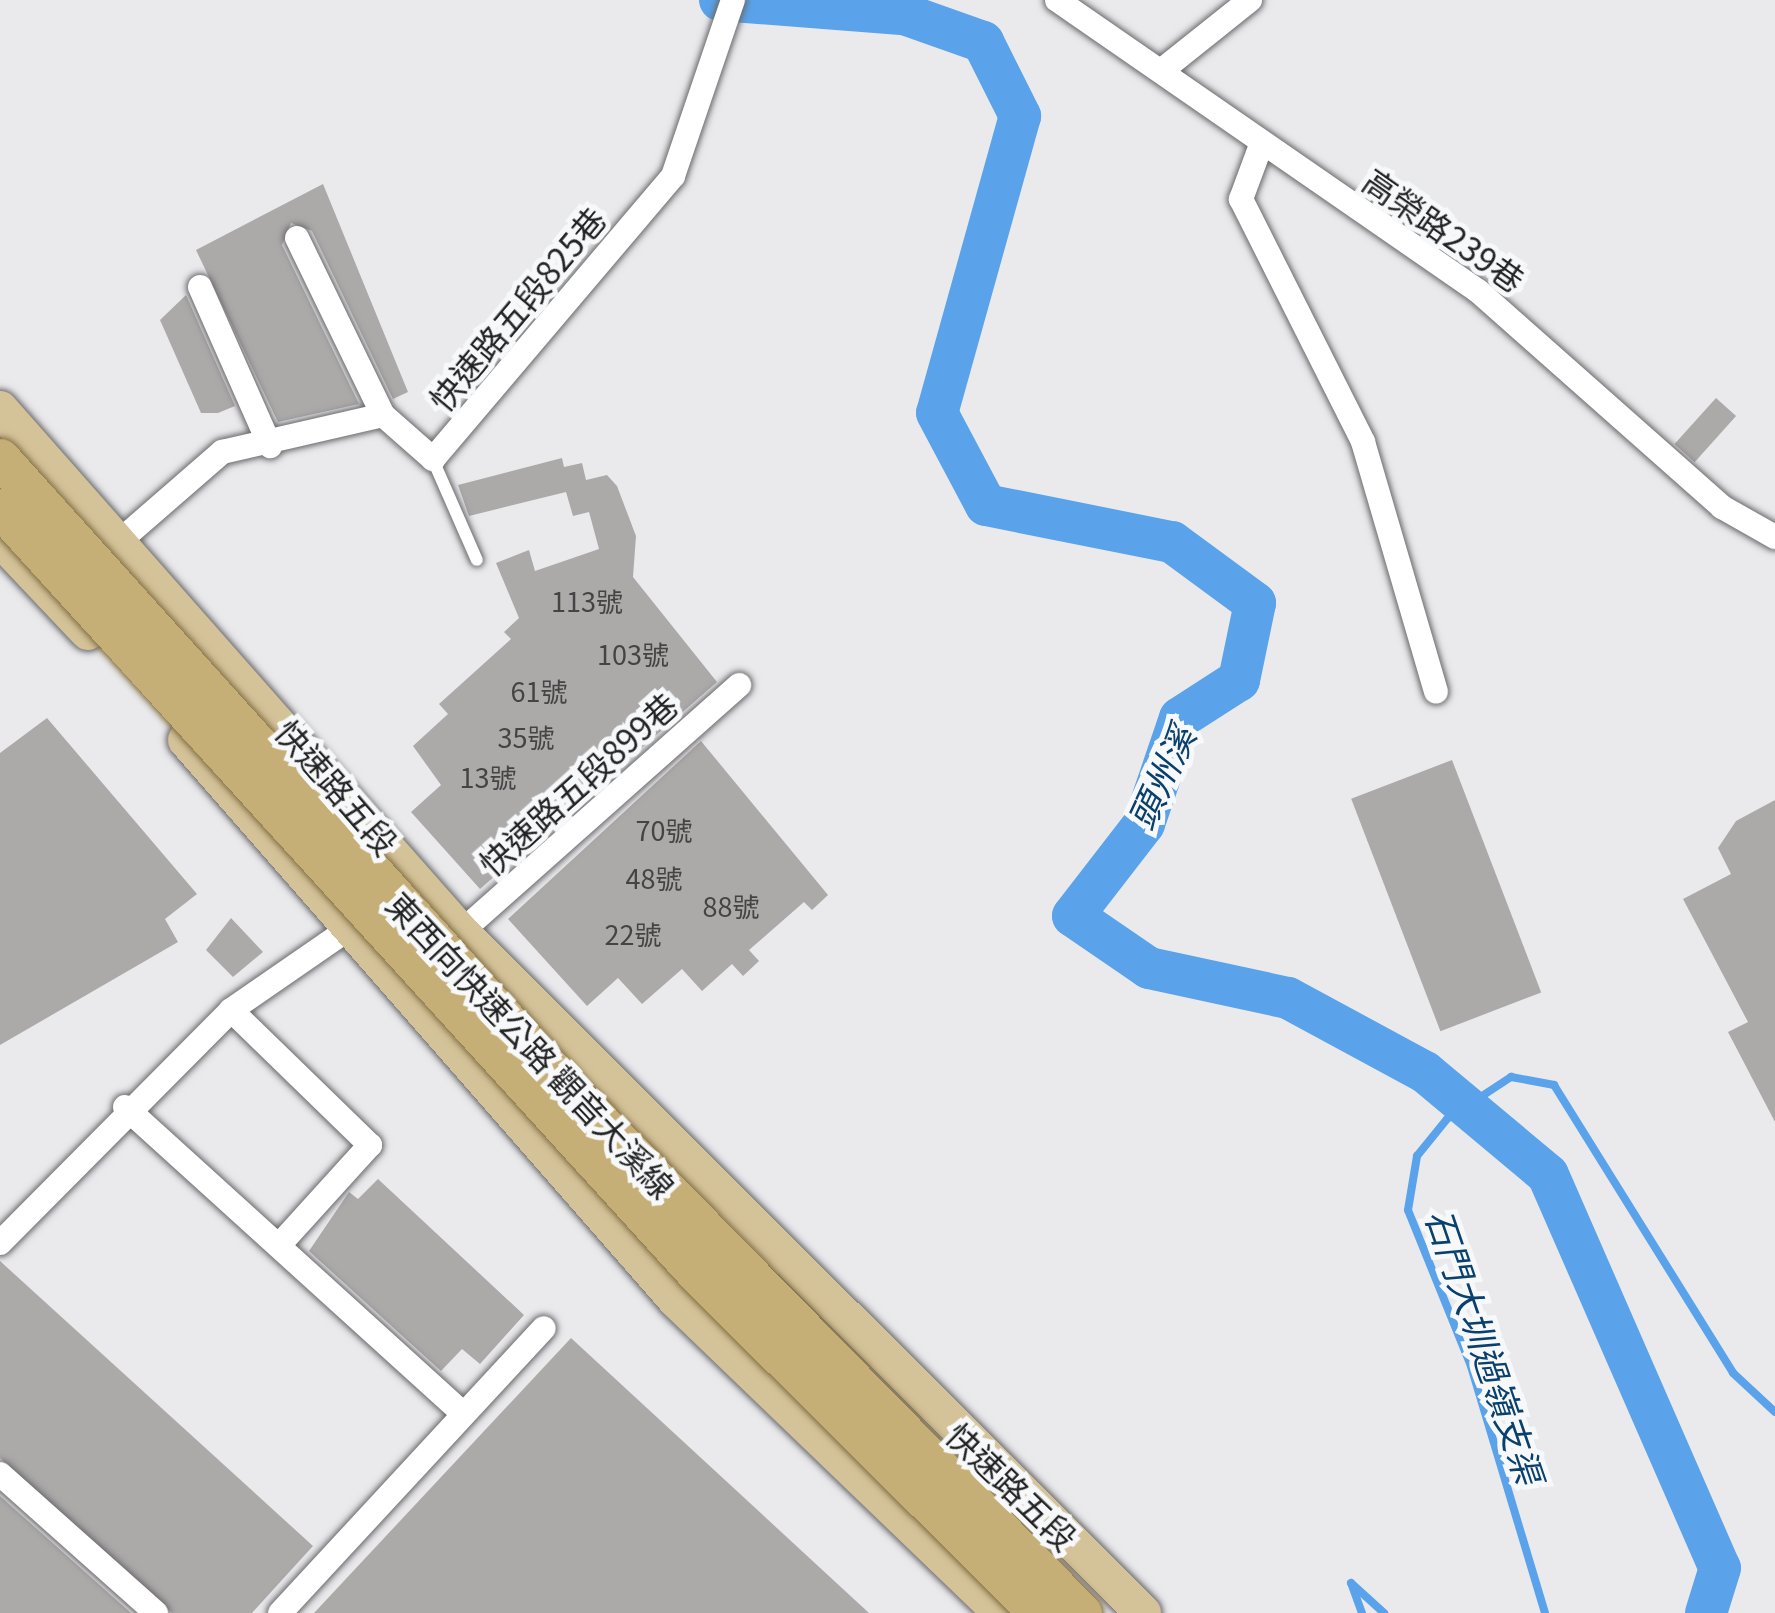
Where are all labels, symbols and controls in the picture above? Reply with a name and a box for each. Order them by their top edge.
street label: 高榮路239巷 [1356,160,1532,300]
street label: 快速路五段825巷 [421,199,613,419]
house number: 113號 [551,585,623,617]
house number: 103號 [597,638,669,670]
house number: 61號 [511,675,567,707]
street label: 快速路五段899巷 [471,685,685,883]
street label: 快速路五段 [268,712,406,862]
water label: 頭州溪 [1118,719,1202,835]
house number: 35號 [498,721,554,753]
house number: 13號 [460,761,516,793]
house number: 70號 [636,814,692,846]
house number: 48號 [626,862,682,894]
street label: 東西向快速公路 觀音大溪線 [379,884,683,1206]
house number: 88號 [703,890,759,922]
house number: 22號 [605,918,661,950]
water label: 石門大圳過嶺支渠 [1419,1203,1553,1489]
street label: 快速路五段 [939,1414,1085,1558]

